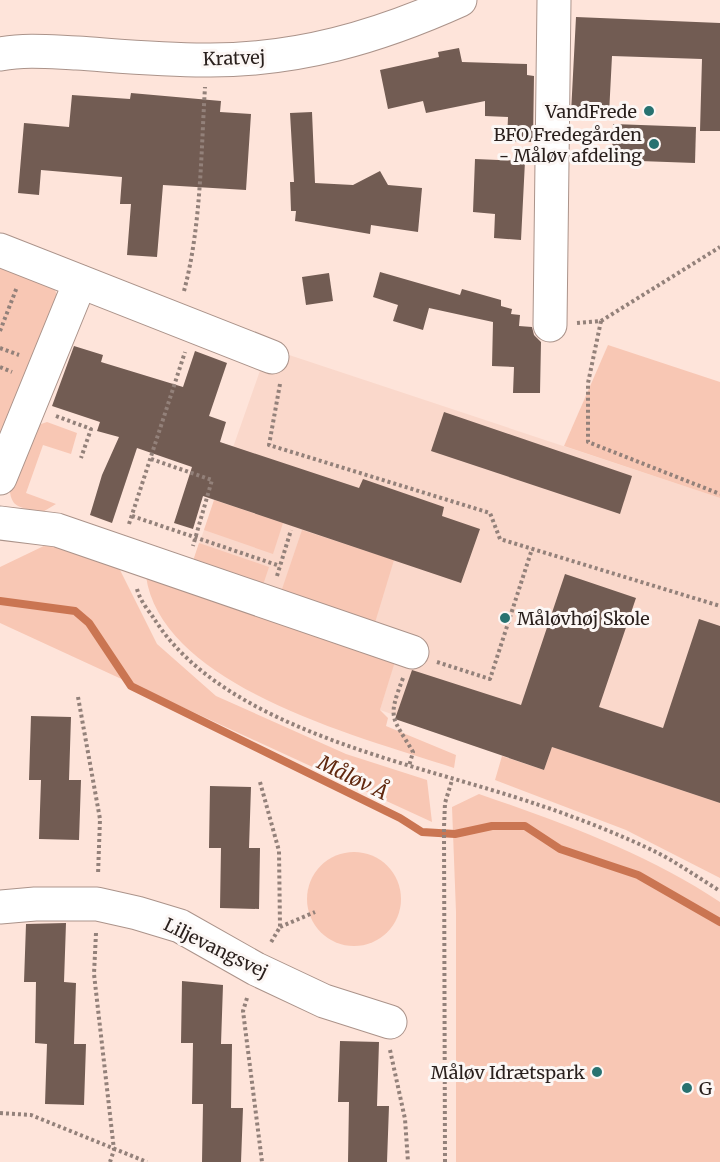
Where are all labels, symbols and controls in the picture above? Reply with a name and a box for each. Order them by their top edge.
street label: Kratvej [202,45,266,71]
place label: VandFrede [544,100,637,123]
marker: VandFrede [642,104,656,118]
place label: BFO Fredegården - Måløv afdeling [493,123,642,167]
marker: BFO Fredegården - Måløv afdeling [647,137,661,151]
place label: Måløvhøj Skole [517,607,650,630]
marker: Måløvhøj Skole [498,611,512,625]
water label: Måløv Å [313,749,393,805]
street label: Liljevangsvej [160,913,272,983]
place label: Måløv Idrætspark [431,1061,586,1084]
marker: Måløv Idrætspark [590,1065,604,1079]
place label: G [699,1077,712,1100]
marker: G [680,1081,694,1095]

